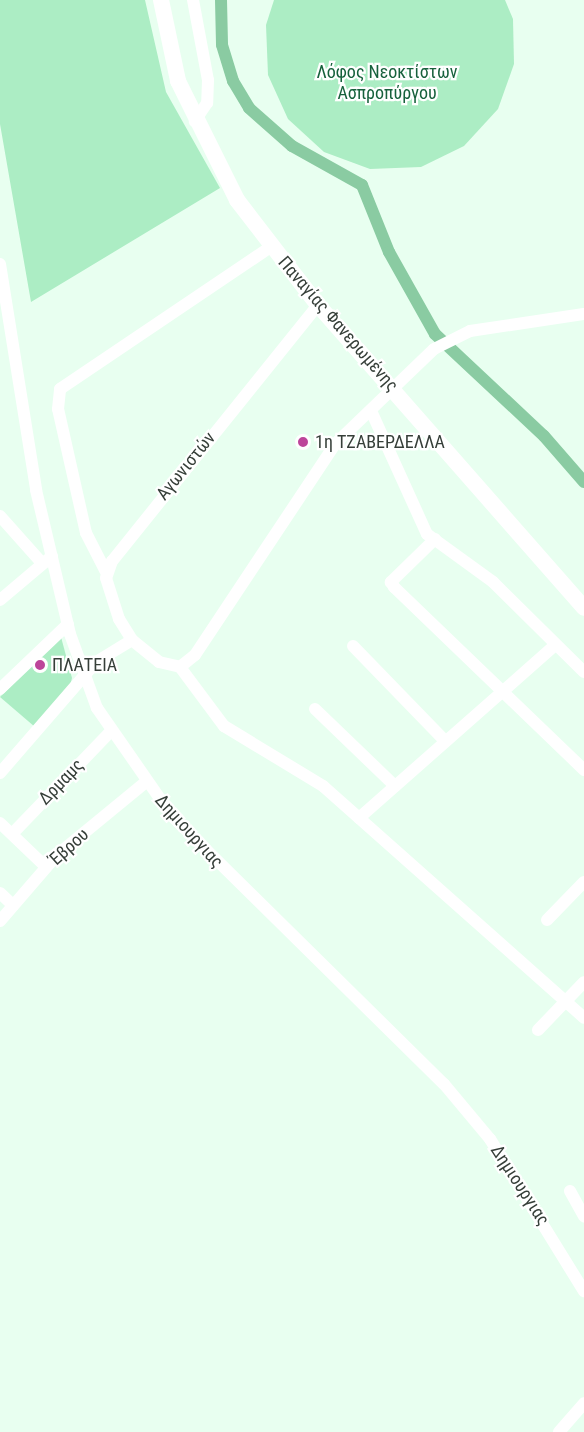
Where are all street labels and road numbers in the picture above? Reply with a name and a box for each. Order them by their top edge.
street label: Παναγίας Φανερωμένης [273,252,403,396]
street label: Αγωνιστών [152,428,220,504]
street label: Δρμαμς [34,755,88,809]
street label: Δημιουργιας [150,790,228,872]
street label: Έβρου [45,824,93,870]
street label: Δημιουργιας [486,1141,554,1229]

